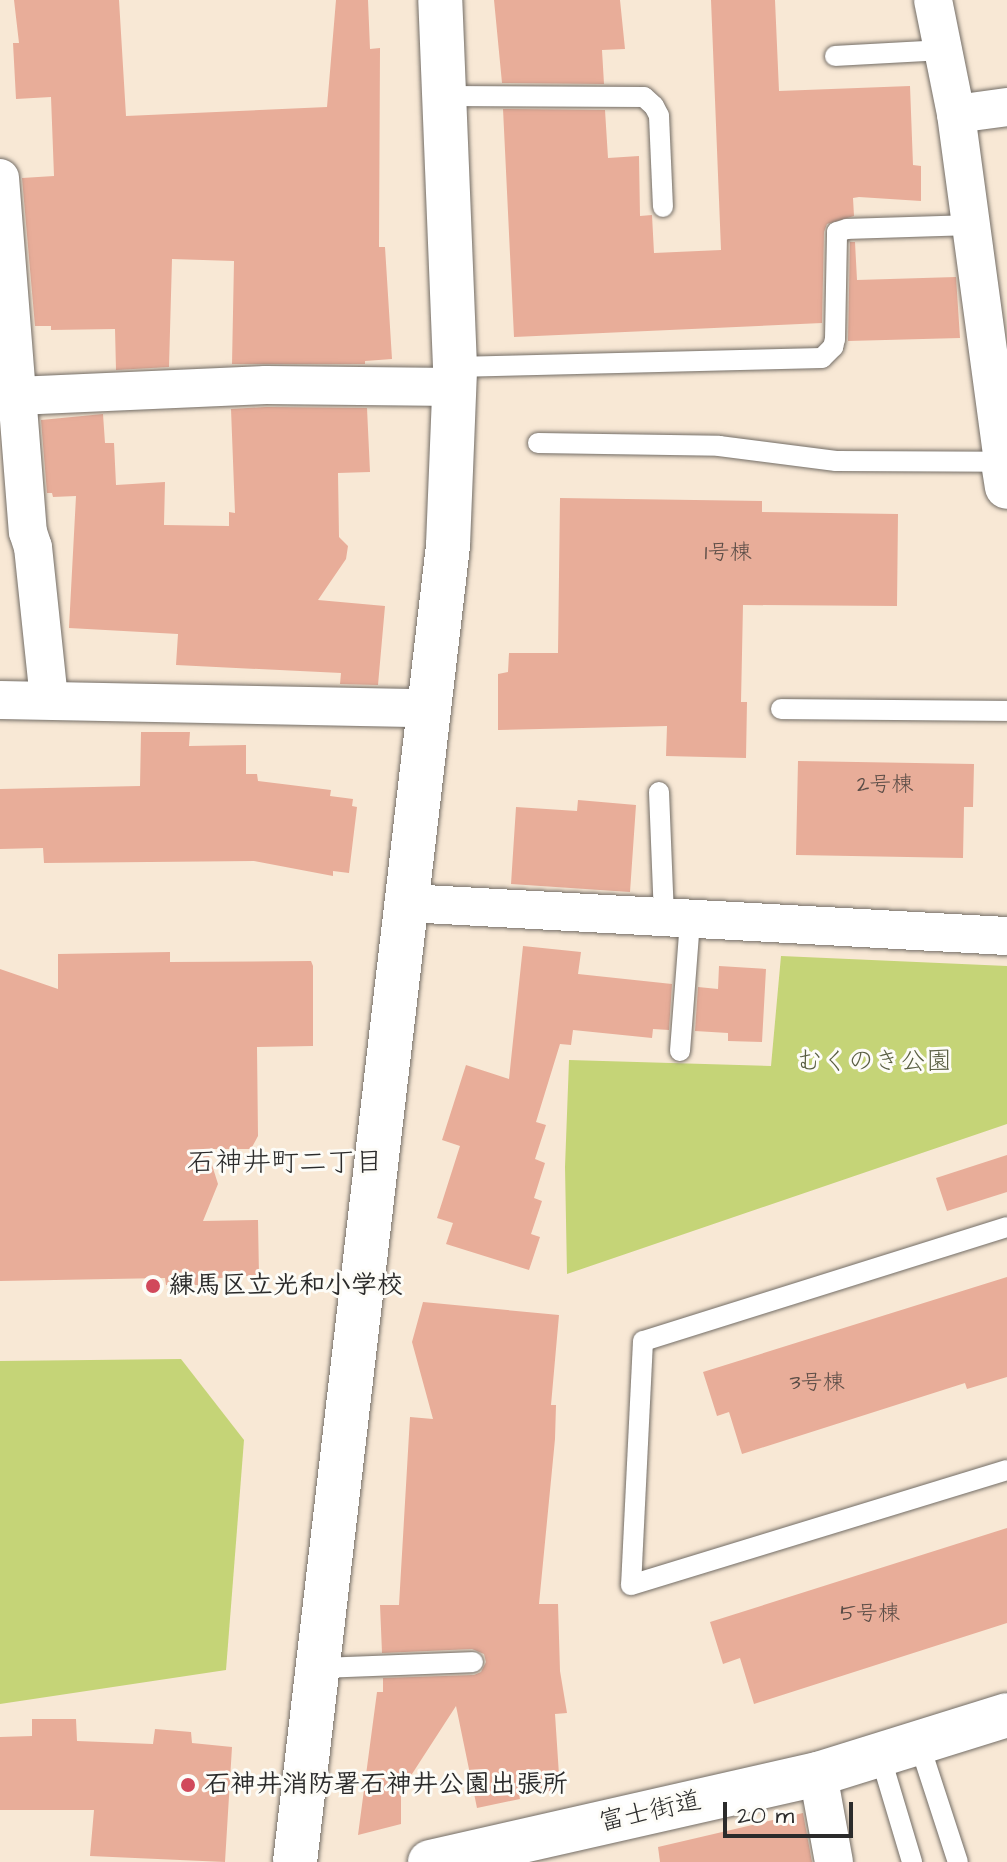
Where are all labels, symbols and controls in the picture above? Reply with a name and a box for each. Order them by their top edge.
house number: 1号棟 [705,540,751,566]
house number: 2号棟 [857,772,913,798]
park label: むくのき公園 [796,1046,952,1078]
district label: 石神井町二丁目 [187,1146,383,1180]
place label: 練馬区立光和小学校 [169,1270,403,1302]
marker: 練馬区立光和小学校 [144,1277,162,1295]
house number: 3号棟 [789,1370,845,1396]
house number: 5号棟 [840,1601,900,1627]
place label: 石神井消防署石神井公園出張所 [204,1769,568,1801]
marker: 石神井消防署石神井公園出張所 [179,1776,197,1794]
street label: 富士街道 [596,1785,704,1839]
scale bar [727,1786,857,1836]
text: 20 m [737,1799,794,1833]

